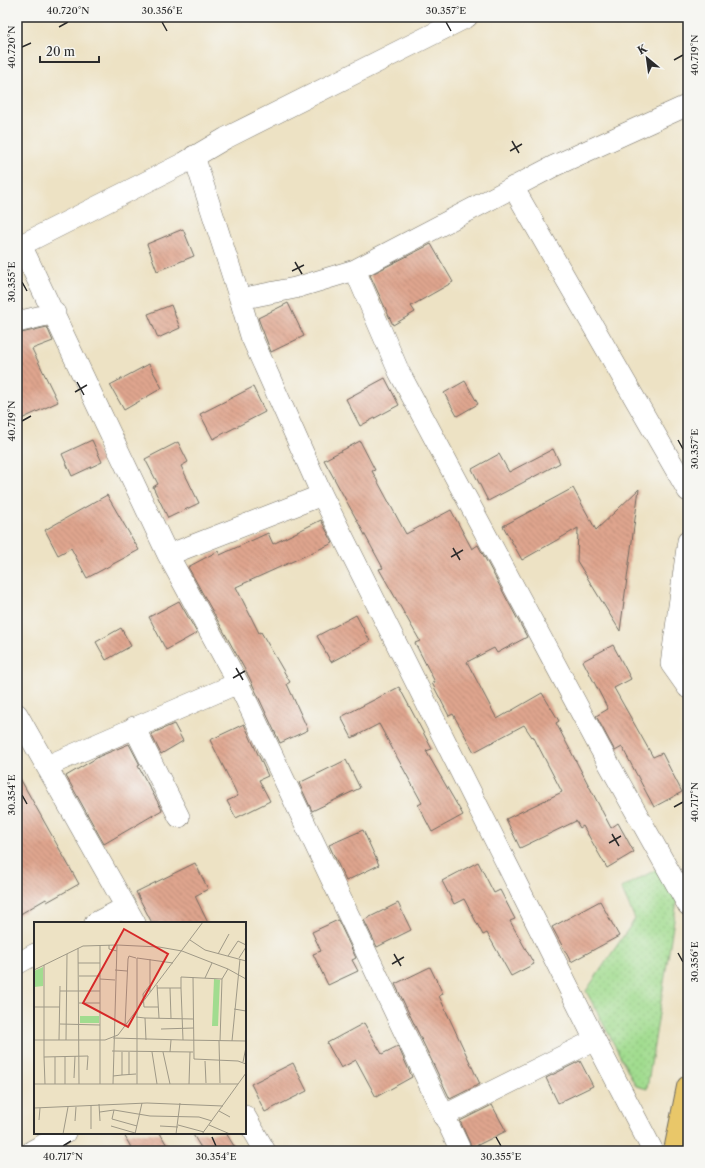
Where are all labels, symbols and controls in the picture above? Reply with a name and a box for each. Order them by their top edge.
text: 40.720°N [46,4,90,17]
text: 30.356°E [141,4,183,17]
text: 30.357°E [426,4,466,17]
text: 40.720°N [5,25,18,69]
text: 40.719°N [688,34,701,76]
scale bar [40,38,99,64]
north arrow [627,38,667,78]
text: K [635,40,650,58]
text: 20 m [46,44,75,59]
text: 30.355°E [5,261,18,302]
text: 40.719°N [5,400,18,442]
text: 30.357°E [688,429,701,469]
text: 30.354°E [5,774,18,816]
text: 40.717°N [688,782,701,822]
inset map [34,922,246,1134]
text: 30.356°E [688,941,701,983]
text: 40.717°N [43,1150,83,1163]
text: 30.354°E [195,1150,237,1163]
text: 30.355°E [481,1150,522,1163]

